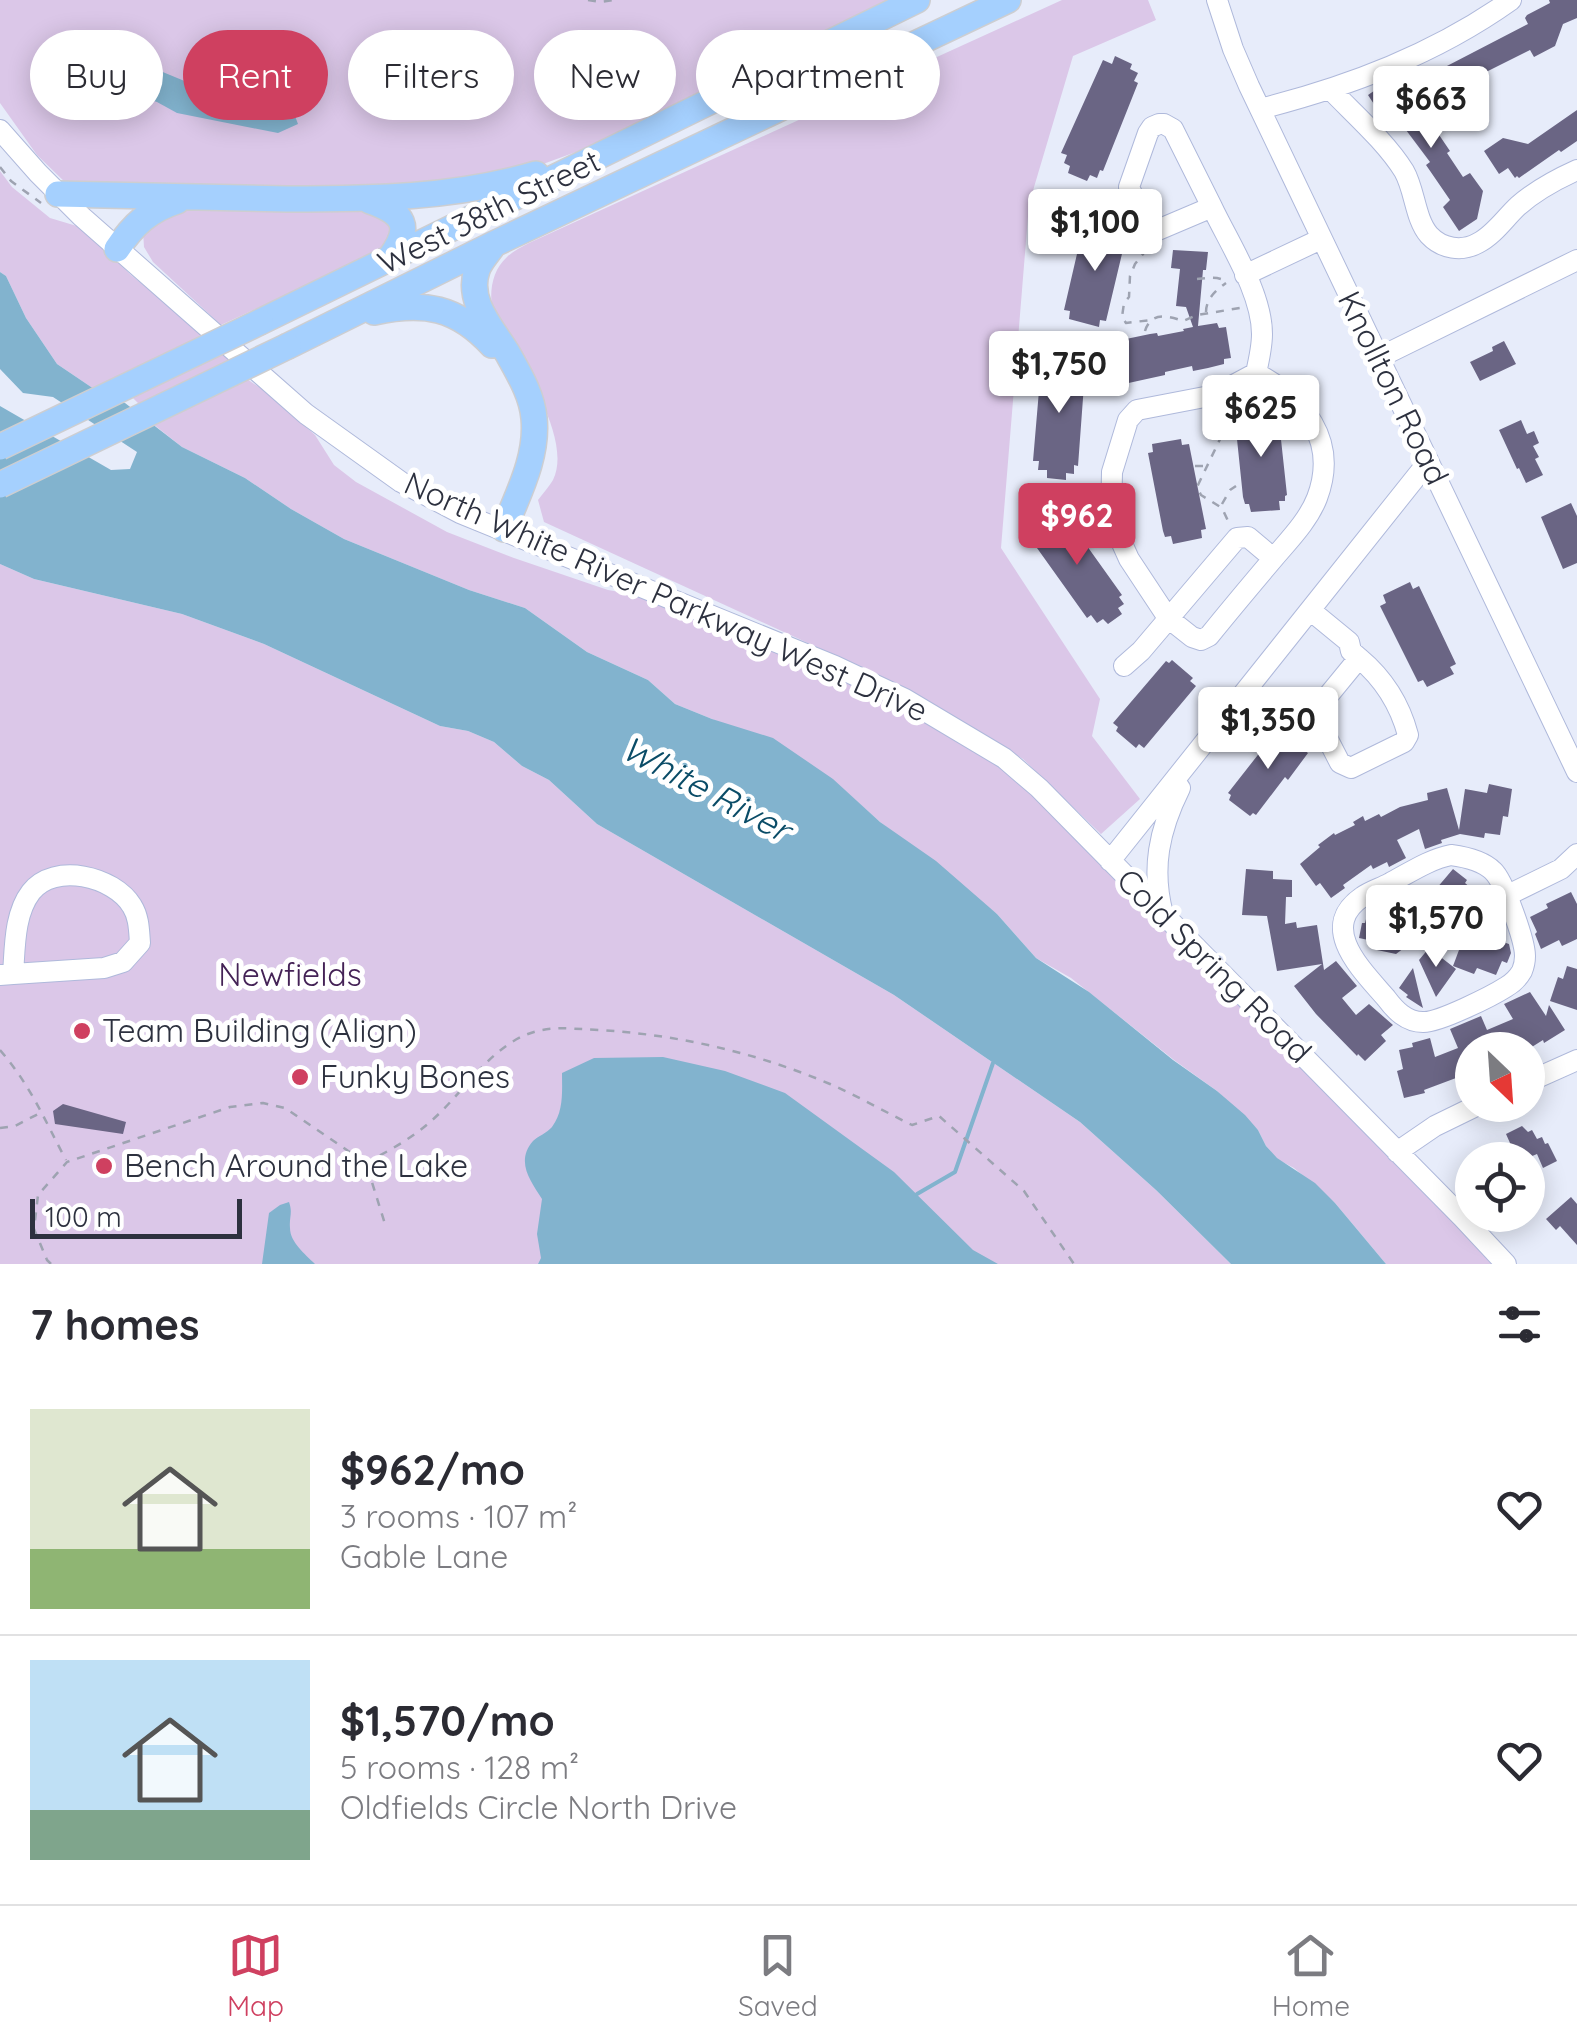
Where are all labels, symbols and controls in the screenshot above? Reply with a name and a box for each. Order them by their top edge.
chip: Buy [30,30,163,120]
chip: Rent [183,30,328,120]
chip: Filters [348,30,514,120]
chip: New [534,30,676,120]
chip: Apartment [696,30,940,120]
pin: $663 [1372,66,1490,151]
text: $663 [1395,78,1467,118]
street label: West 38th Street [371,140,606,282]
pin: $1,100 [1014,189,1176,274]
text: $1,100 [1050,201,1140,241]
street label: Knollton Road [1330,284,1458,491]
pin: $1,750 [978,331,1140,416]
text: $1,750 [1011,343,1107,383]
pin: $625 [1202,375,1320,460]
text: $625 [1224,387,1298,427]
street label: North White River Parkway West Drive [398,462,934,730]
pin: $962 [1018,483,1136,568]
text: $962 [1040,495,1114,535]
pin: $1,350 [1187,687,1349,772]
text: $1,350 [1220,699,1316,739]
water label: White River [615,725,802,853]
street label: Cold Spring Road [1109,860,1320,1071]
pin: $1,570 [1355,885,1517,970]
text: $1,570 [1388,897,1484,937]
park label: Newfields [218,954,362,994]
place label: Team Building (Align) [102,1010,417,1050]
marker: Team Building (Align) [71,1020,93,1042]
north arrow [1455,1032,1545,1122]
map controls [1455,1032,1545,1232]
place label: Funky Bones [320,1056,510,1096]
marker: Funky Bones [289,1066,311,1088]
button: locate [1455,1142,1545,1232]
place label: Bench Around the Lake [124,1145,468,1185]
marker: Bench Around the Lake [93,1155,115,1177]
scale bar [30,1194,242,1238]
text: 100 m [45,1199,122,1234]
icon: filters [1492,1297,1547,1352]
text: 7 homes [30,1298,199,1351]
text: $962/mo [340,1443,525,1496]
icon: home [110,1449,230,1569]
icon: heart [1492,1482,1547,1537]
text: 3 rooms · 107 m² [340,1496,577,1536]
text: Gable Lane [340,1536,508,1576]
text: $1,570/mo [340,1694,555,1747]
icon: home [110,1700,230,1820]
icon: heart [1492,1733,1547,1788]
text: 5 rooms · 128 m² [340,1747,579,1787]
text: Oldfields Circle North Drive [340,1787,737,1827]
tab: Map [227,1928,284,2023]
tab: Saved [738,1928,818,2023]
tab: Home [1272,1928,1350,2023]

